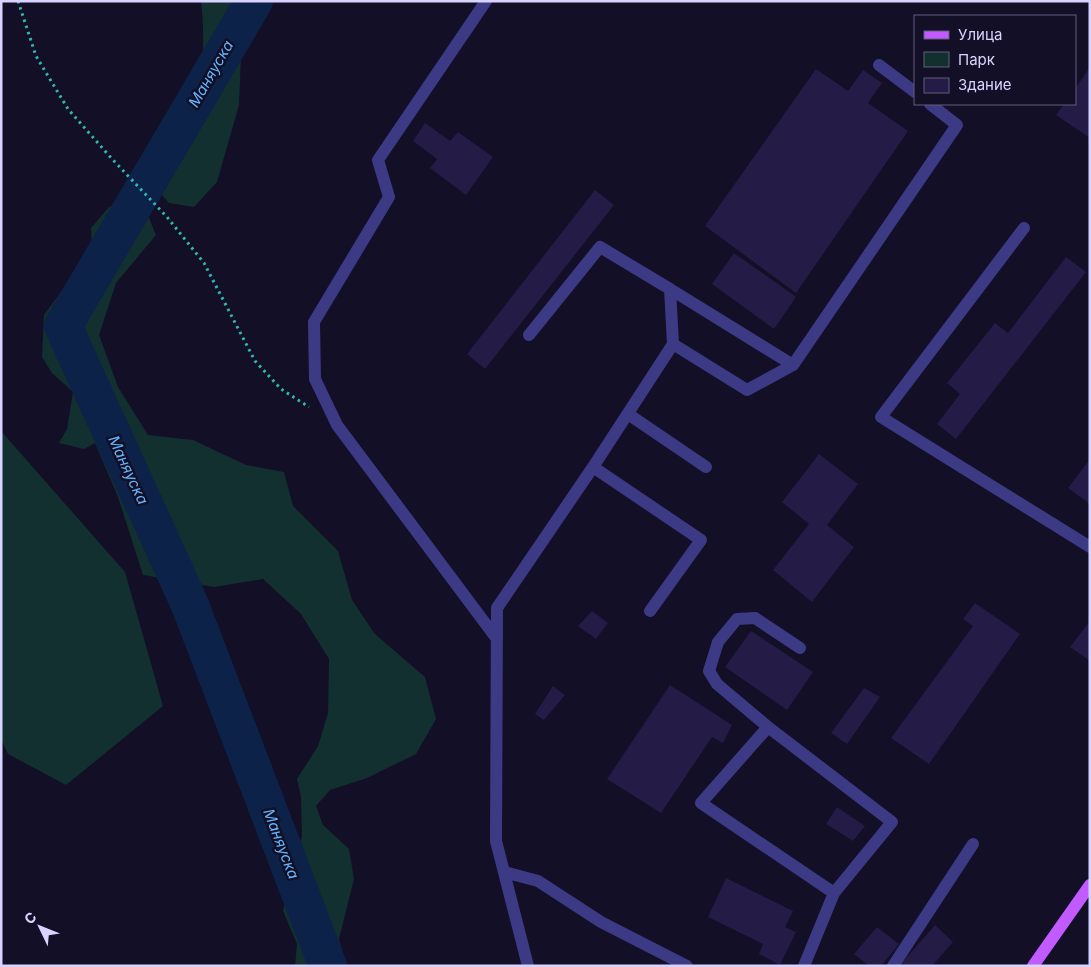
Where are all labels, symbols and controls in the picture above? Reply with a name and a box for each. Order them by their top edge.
legend [914,15,1076,105]
text: Улица [958,25,1002,44]
water label: Маняуска [184,37,237,110]
text: Парк [958,50,995,69]
text: Здание [958,75,1012,94]
water label: Маняуска [104,432,153,507]
water label: Маняуска [259,806,304,882]
north arrow [15,902,65,952]
text: С [20,908,40,927]

